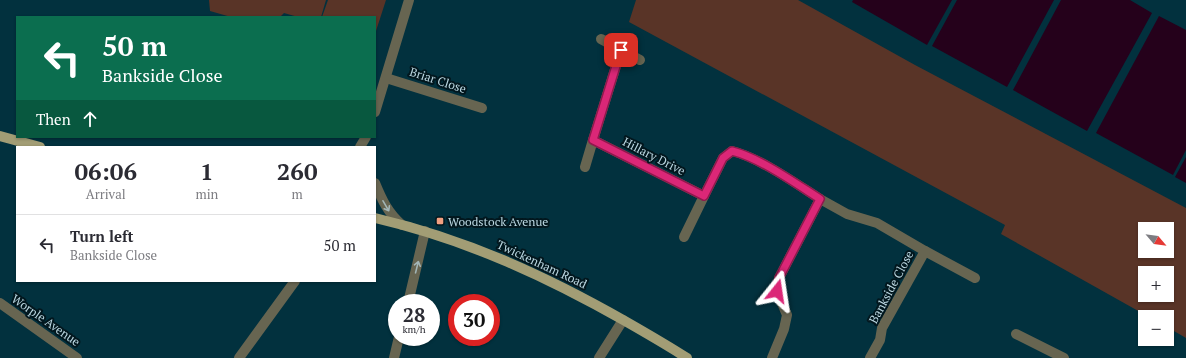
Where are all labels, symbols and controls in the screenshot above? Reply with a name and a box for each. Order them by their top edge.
text: 50 m [102,27,167,64]
icon: left [36,32,88,84]
pin [604,33,638,67]
icon: arrive [610,39,632,61]
text: Bankside Close [102,63,223,87]
street label: Briar Close [408,64,468,96]
icon: ahead [79,108,101,130]
text: Then [36,109,71,129]
street label: Hillary Drive [620,134,688,178]
text: 06:06 [74,155,137,187]
text: 1 [200,155,214,187]
text: 260 [277,155,317,187]
text: Arrival [86,185,126,203]
text: min [195,185,218,203]
text: m [292,185,303,203]
one-way arrow [382,200,390,212]
place label: Woodstock Avenue [448,214,548,229]
marker: Woodstock Avenue [435,216,445,226]
north arrow [1138,222,1174,258]
map controls [1138,222,1174,346]
text: Turn left [70,226,134,246]
icon: left [36,234,58,256]
text: 50 m [323,235,356,255]
street label: Twickenham Road [495,237,590,292]
text: Bankside Close [70,246,157,264]
street label: Bankside Close [866,248,916,326]
one-way arrow [413,261,421,274]
button: + [1138,266,1174,302]
position arrow [756,270,798,312]
street label: Worple Avenue [9,291,83,349]
speed limit sign: 30 [448,294,500,346]
text: 28 [403,301,425,328]
button: − [1138,310,1174,346]
text: km/h [402,323,426,336]

